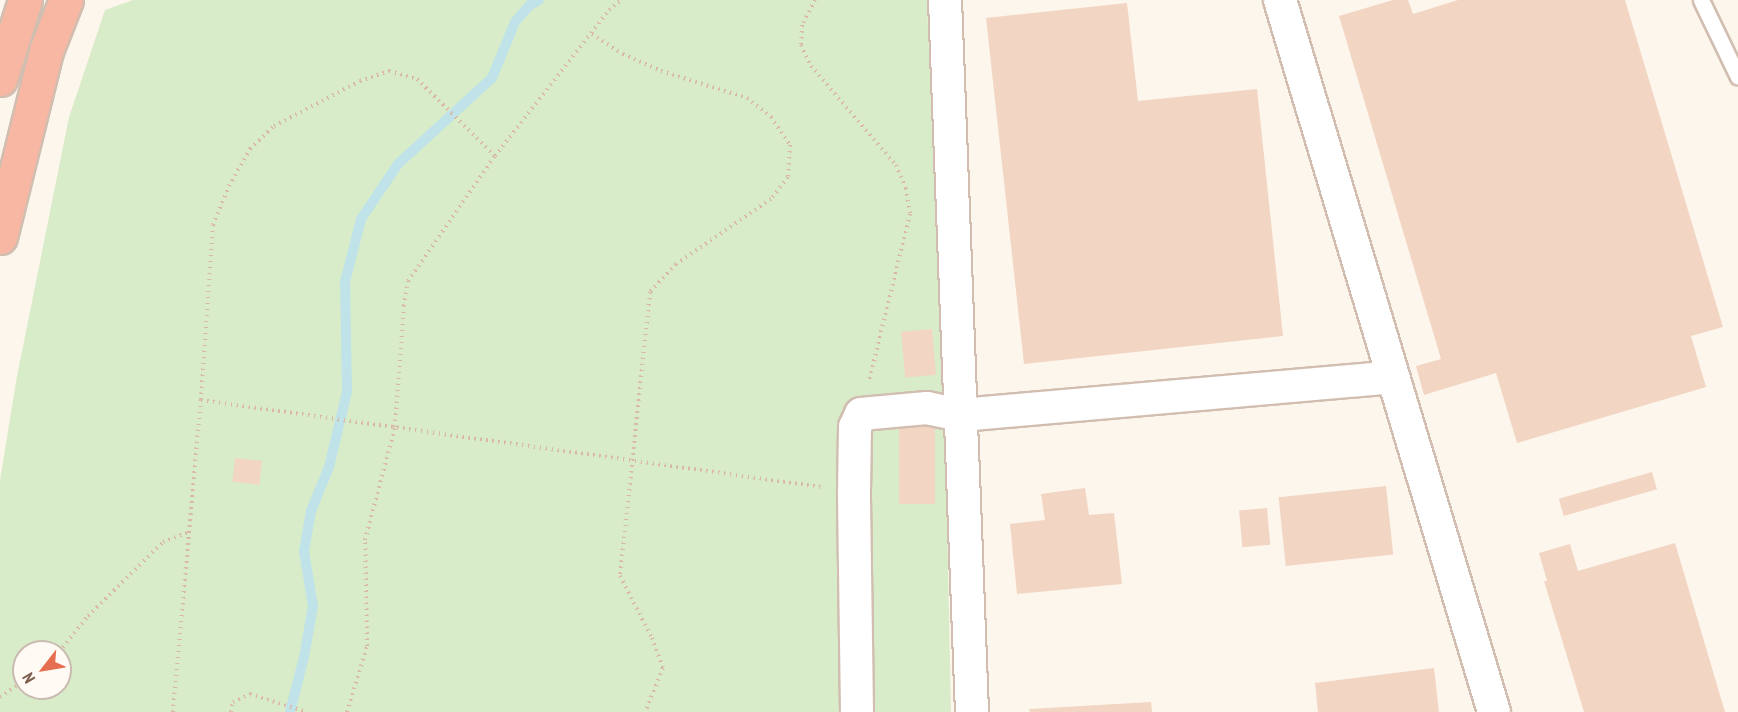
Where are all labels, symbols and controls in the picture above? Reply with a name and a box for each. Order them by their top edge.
north arrow [12,640,72,700]
text: N [17,669,39,687]

